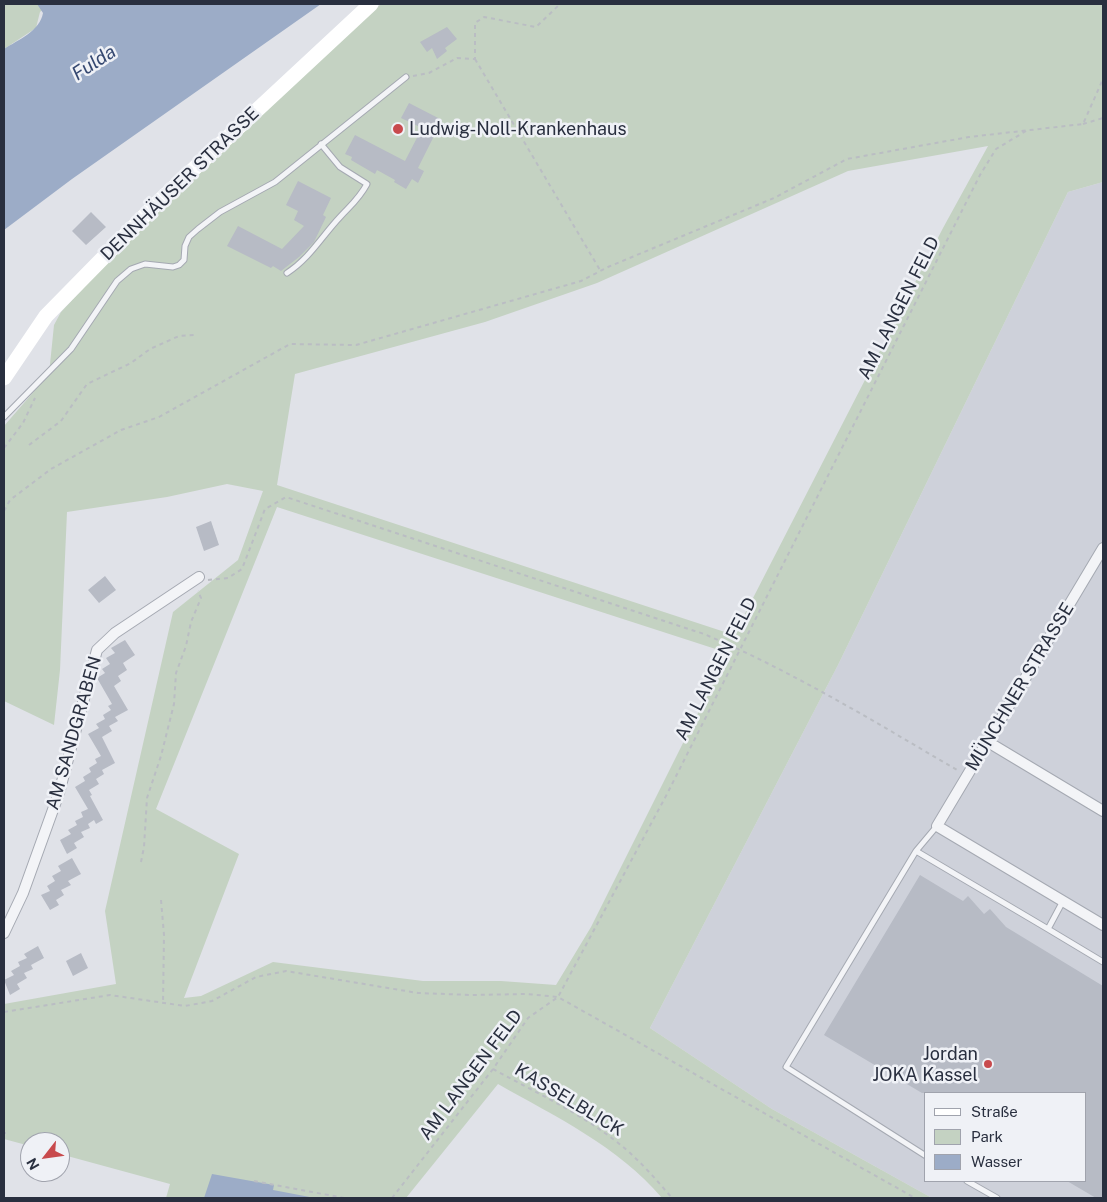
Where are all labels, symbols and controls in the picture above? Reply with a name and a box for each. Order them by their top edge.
water label: Fulda [68,40,120,86]
street label: DENNHÄUSER STRASSE [96,103,264,265]
place label: Ludwig-Noll-Krankenhaus [409,118,627,140]
marker: Ludwig-Noll-Krankenhaus [391,122,405,136]
street label: AM LANGEN FELD [854,233,944,383]
street label: AM LANGEN FELD [671,594,761,744]
street label: MÜNCHNER STRASSE [961,599,1079,775]
street label: AM SANDGRABEN [42,654,106,812]
street label: AM LANGEN FELD [415,1006,527,1144]
place label: Jordan JOKA Kassel [872,1043,978,1086]
marker: Jordan JOKA Kassel [982,1058,994,1070]
street label: KASSELBLICK [511,1059,627,1141]
legend [924,1092,1087,1182]
text: Straße [971,1103,1018,1120]
text: Park [971,1128,1003,1145]
north arrow [20,1132,70,1182]
text: Wasser [971,1153,1022,1170]
text: N [23,1155,43,1173]

